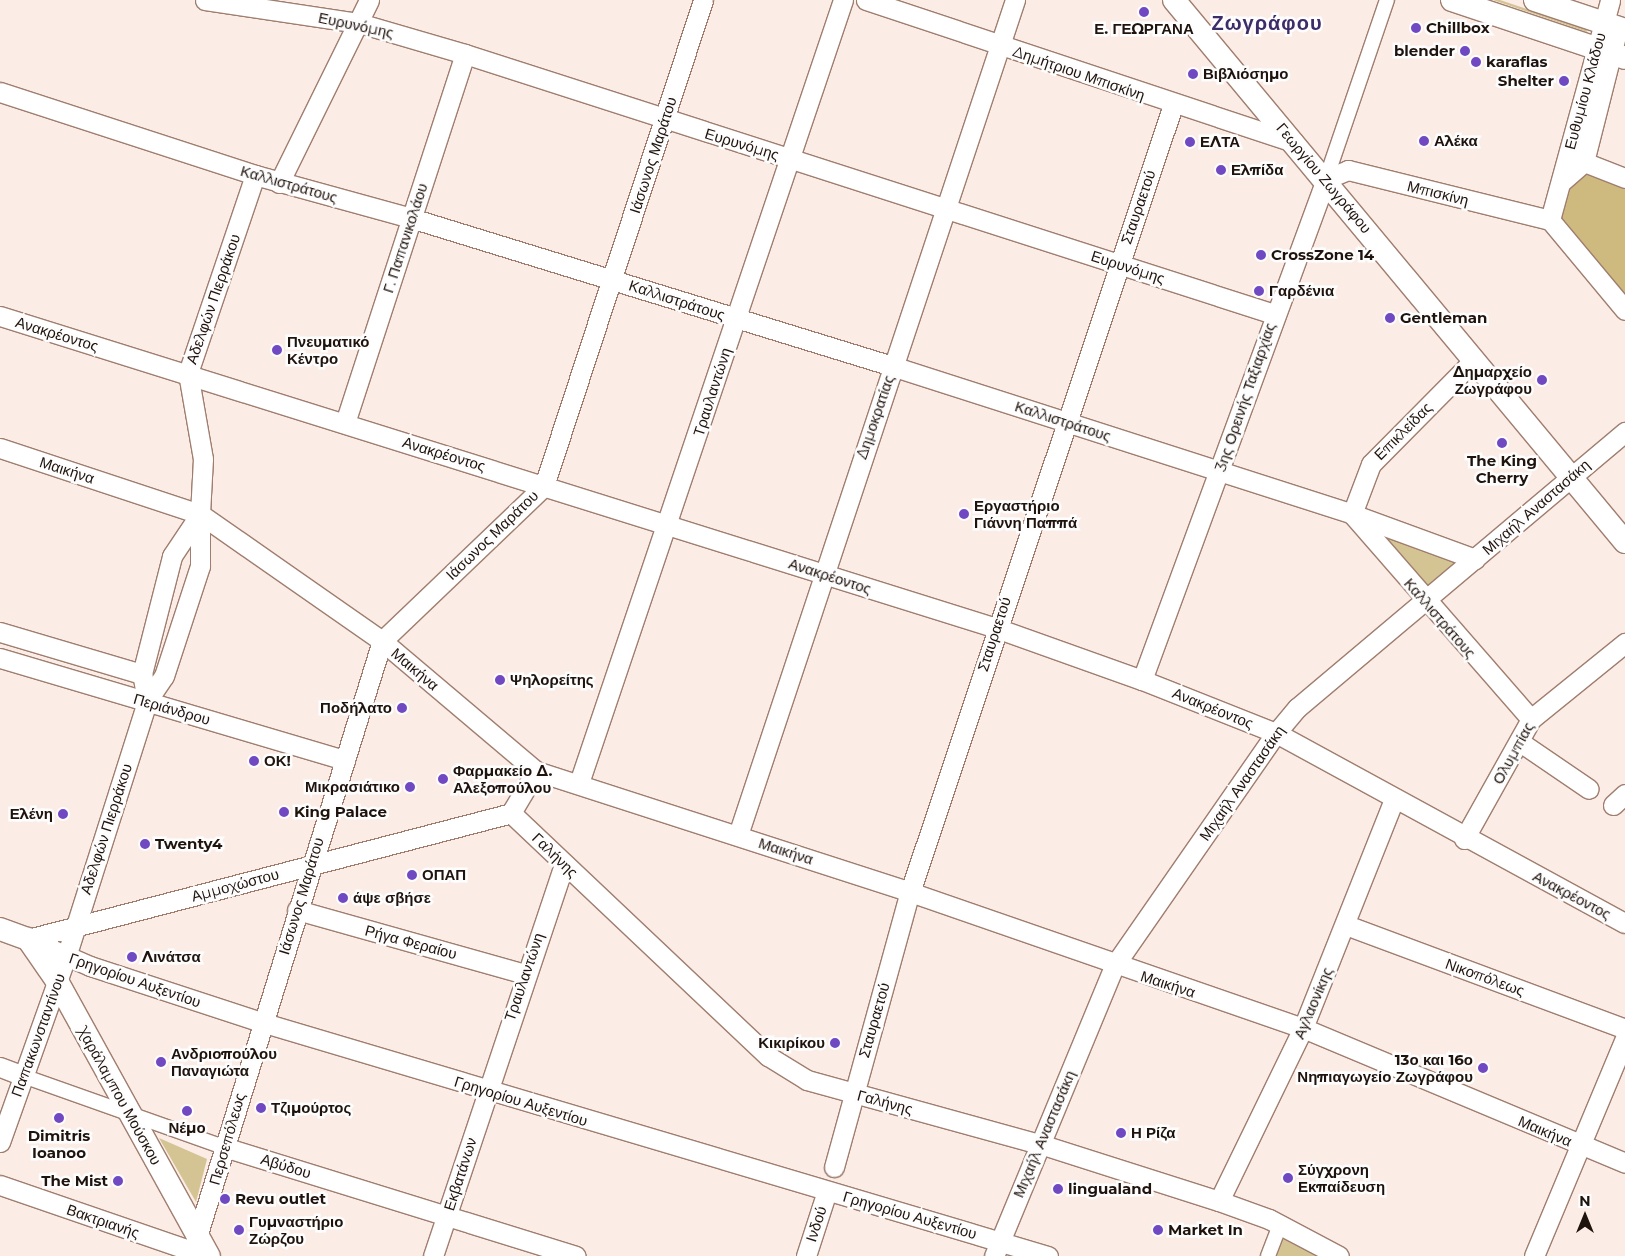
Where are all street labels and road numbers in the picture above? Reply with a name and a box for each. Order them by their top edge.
street label: Ευρυνόμης [317,8,395,42]
street label: Ευθυμίου Κλάδου [1561,31,1609,151]
street label: Δημήτριου Μπισκίνη [1011,42,1147,104]
street label: Ιάσωνος Μαράτου [626,94,680,216]
street label: Γεωργίου Ζωγράφου [1273,119,1375,237]
street label: Ευρυνόμης [703,124,781,164]
street label: Καλλιστράτους [238,162,340,206]
street label: Σταυραετού [1117,168,1159,246]
street label: Μπισκίνη [1405,177,1471,209]
street label: Γ. Παπανικολάου [379,181,431,295]
street label: Αδελφών Πιερράκου [182,232,244,366]
street label: Ευρυνόμης [1089,247,1167,287]
street label: Καλλιστράτους [627,276,727,324]
street label: Ανακρέοντος [13,313,101,355]
street label: 3ης Ορεινής Ταξιαρχίας [1211,320,1279,474]
street label: Τραυλαντώνη [689,345,735,439]
street label: Δημοκρατίας [852,373,898,461]
street label: Καλλιστράτους [1013,397,1113,445]
street label: Επικλείδας [1370,398,1436,464]
street label: Ανακρέοντος [400,433,488,475]
street label: Μαικήνα [37,453,97,487]
street label: Μιχαήλ Αναστασάκη [1479,456,1593,558]
street label: Ιάσωνος Μαράτου [442,486,542,584]
street label: Ανακρέοντος [786,554,874,598]
street label: Καλλιστράτους [1400,574,1480,662]
street label: Σταυραετού [973,594,1015,674]
street label: Μαικήνα [388,644,442,694]
street label: Ανακρέοντος [1170,684,1256,732]
street label: Περιάνδρου [132,689,212,729]
street label: Ολυμπίας [1489,719,1537,787]
street label: Μιχαήλ Αναστασάκη [1196,722,1288,844]
street label: Αδελφών Πιερράκου [76,761,136,897]
street label: Γαλήνης [528,829,582,881]
street label: Μαικήνα [756,834,816,868]
street label: Ιάσωνος Μαράτου [275,835,327,957]
street label: Αμμοχώστου [189,865,281,905]
street label: Ανακρέοντος [1530,867,1614,923]
street label: Ρήγα Φεραίου [363,921,459,963]
street label: Τραυλαντώνη [500,931,548,1023]
street label: Γρηγορίου Αυξεντίου [67,949,203,1011]
street label: Νικοπόλεως [1443,954,1527,1000]
street label: Αγλαονίκης [1290,964,1336,1042]
street label: Μαικήνα [1138,967,1198,1001]
street label: Παπακωνσταντίνου [7,971,69,1099]
street label: Σταυραετού [855,980,893,1060]
street label: Χαράλαμπου Μούσκου [75,1024,165,1168]
street label: Μιχαήλ Αναστασάκη [1009,1068,1079,1200]
street label: Γρηγορίου Αυξεντίου [452,1072,590,1130]
street label: Γαλήνης [855,1086,915,1118]
street label: Περσεπόλεως [205,1091,249,1187]
street label: Μαικήνα [1515,1112,1575,1150]
street label: Εκβατάνων [440,1135,480,1213]
street label: Αβύδου [259,1150,313,1182]
street label: Γρηγορίου Αυξεντίου [841,1187,979,1243]
street label: Βακτριανής [64,1200,142,1242]
street label: Ινδού [802,1204,830,1244]

